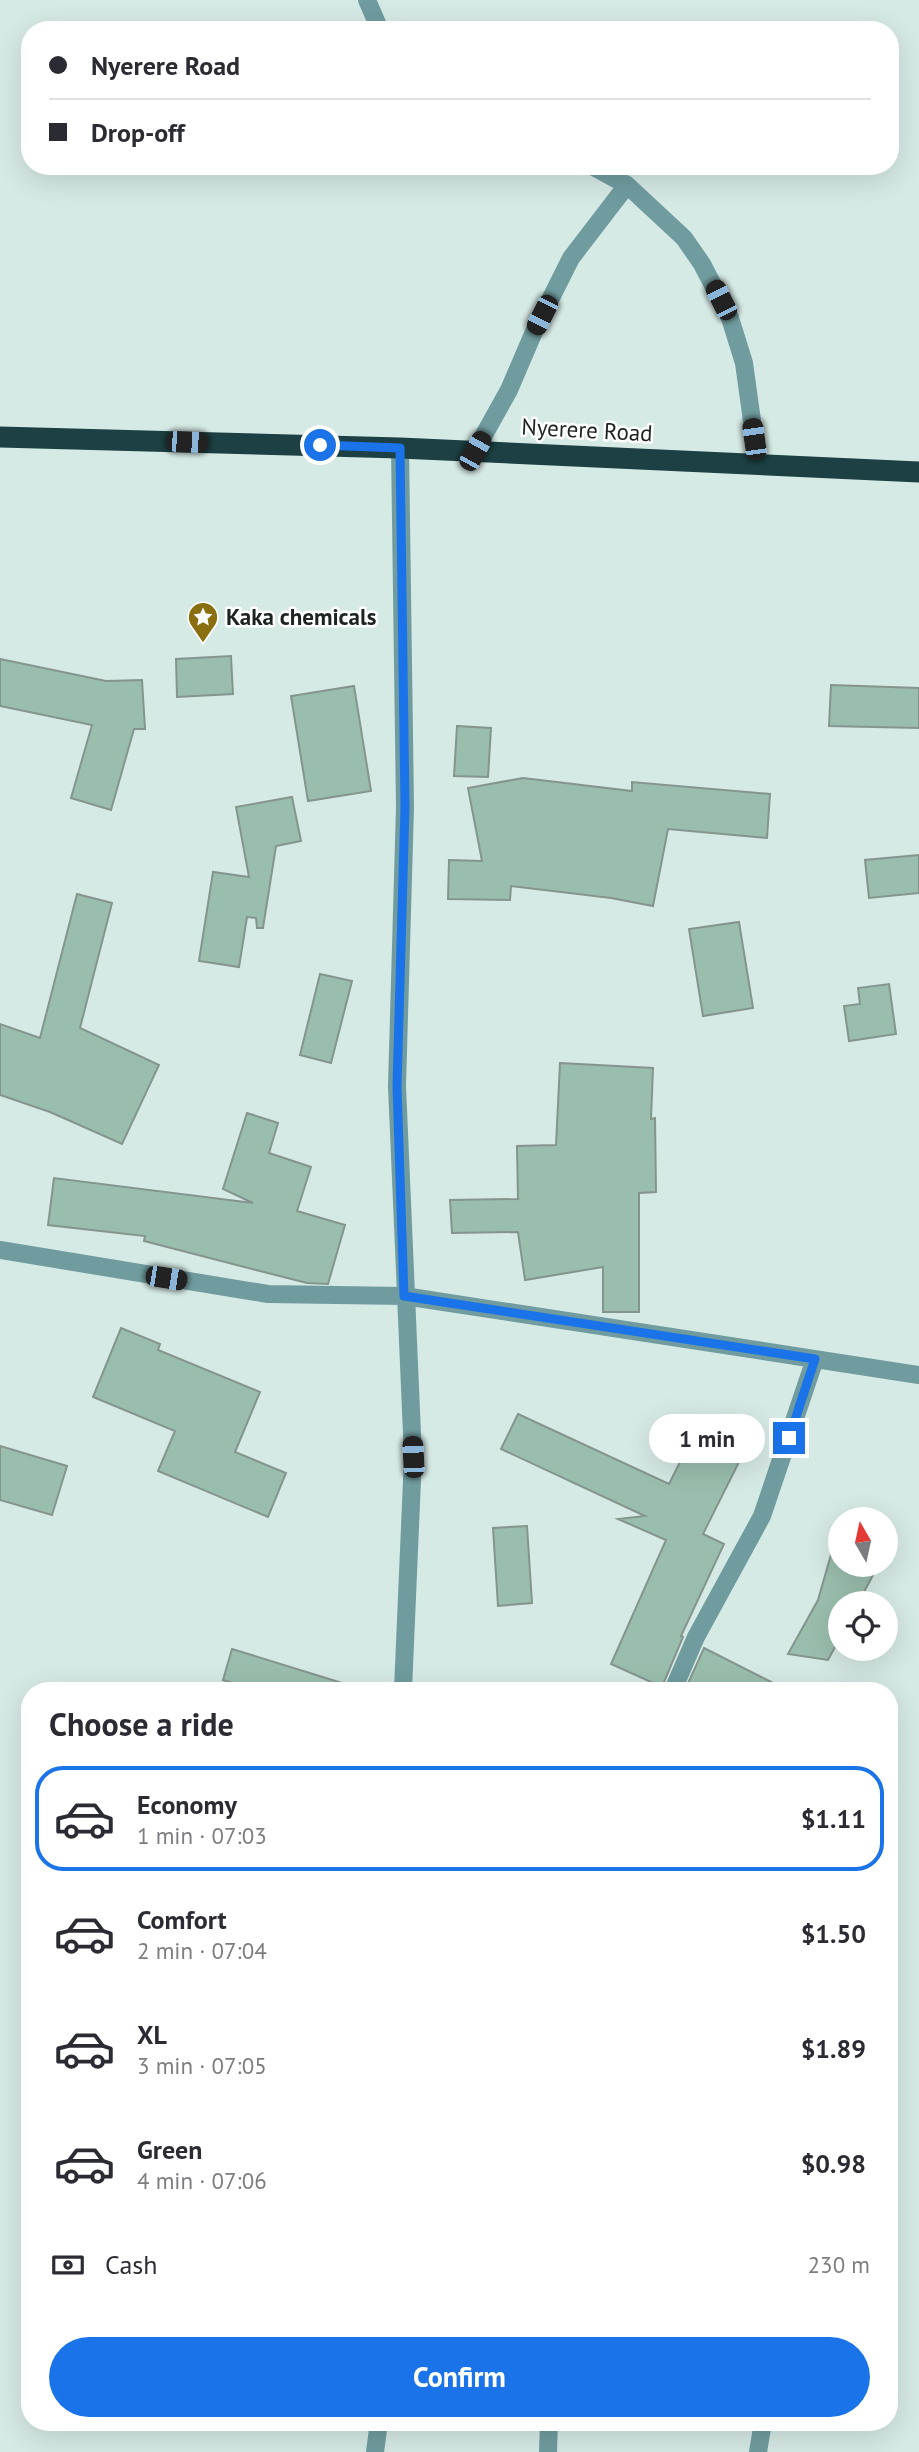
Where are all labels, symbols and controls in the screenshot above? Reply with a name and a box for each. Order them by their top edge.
text: Nyerere Road [91,49,240,82]
text: Drop-off [91,116,185,149]
car [703,277,740,323]
car [524,292,561,338]
street label: Nyerere Road [521,412,653,447]
car [741,417,768,461]
car [456,428,495,474]
route start [304,429,336,461]
car [166,431,209,453]
place icon: Kaka chemicals [186,600,220,644]
place label: Kaka chemicals [226,602,377,631]
car [144,1264,189,1292]
callout: 1 min [649,1414,764,1462]
route end [773,1422,805,1454]
text: 1 min [679,1424,735,1453]
car [402,1435,425,1479]
north arrow [828,1507,898,1577]
map controls [828,1507,898,1661]
button: locate [828,1591,898,1661]
text: Choose a ride [49,1703,234,1745]
icon: car [53,1787,116,1850]
text: Economy [137,1788,237,1821]
text: $1.11 [801,1802,866,1835]
text: 1 min · 07:03 [137,1821,267,1850]
icon: car [53,1902,116,1965]
text: Comfort [137,1903,227,1936]
text: $1.50 [801,1917,866,1950]
text: 2 min · 07:04 [137,1936,267,1965]
icon: car [53,2017,116,2080]
text: XL [137,2018,167,2051]
text: $1.89 [801,2032,866,2065]
text: 3 min · 07:05 [137,2051,267,2080]
icon: car [53,2132,116,2195]
text: Green [137,2133,202,2166]
text: $0.98 [801,2147,866,2180]
text: 4 min · 07:06 [137,2166,267,2195]
icon: cash [49,2246,87,2284]
text: Cash [105,2248,157,2281]
text: 230 m [808,2250,870,2279]
button: Confirm [49,2337,870,2417]

